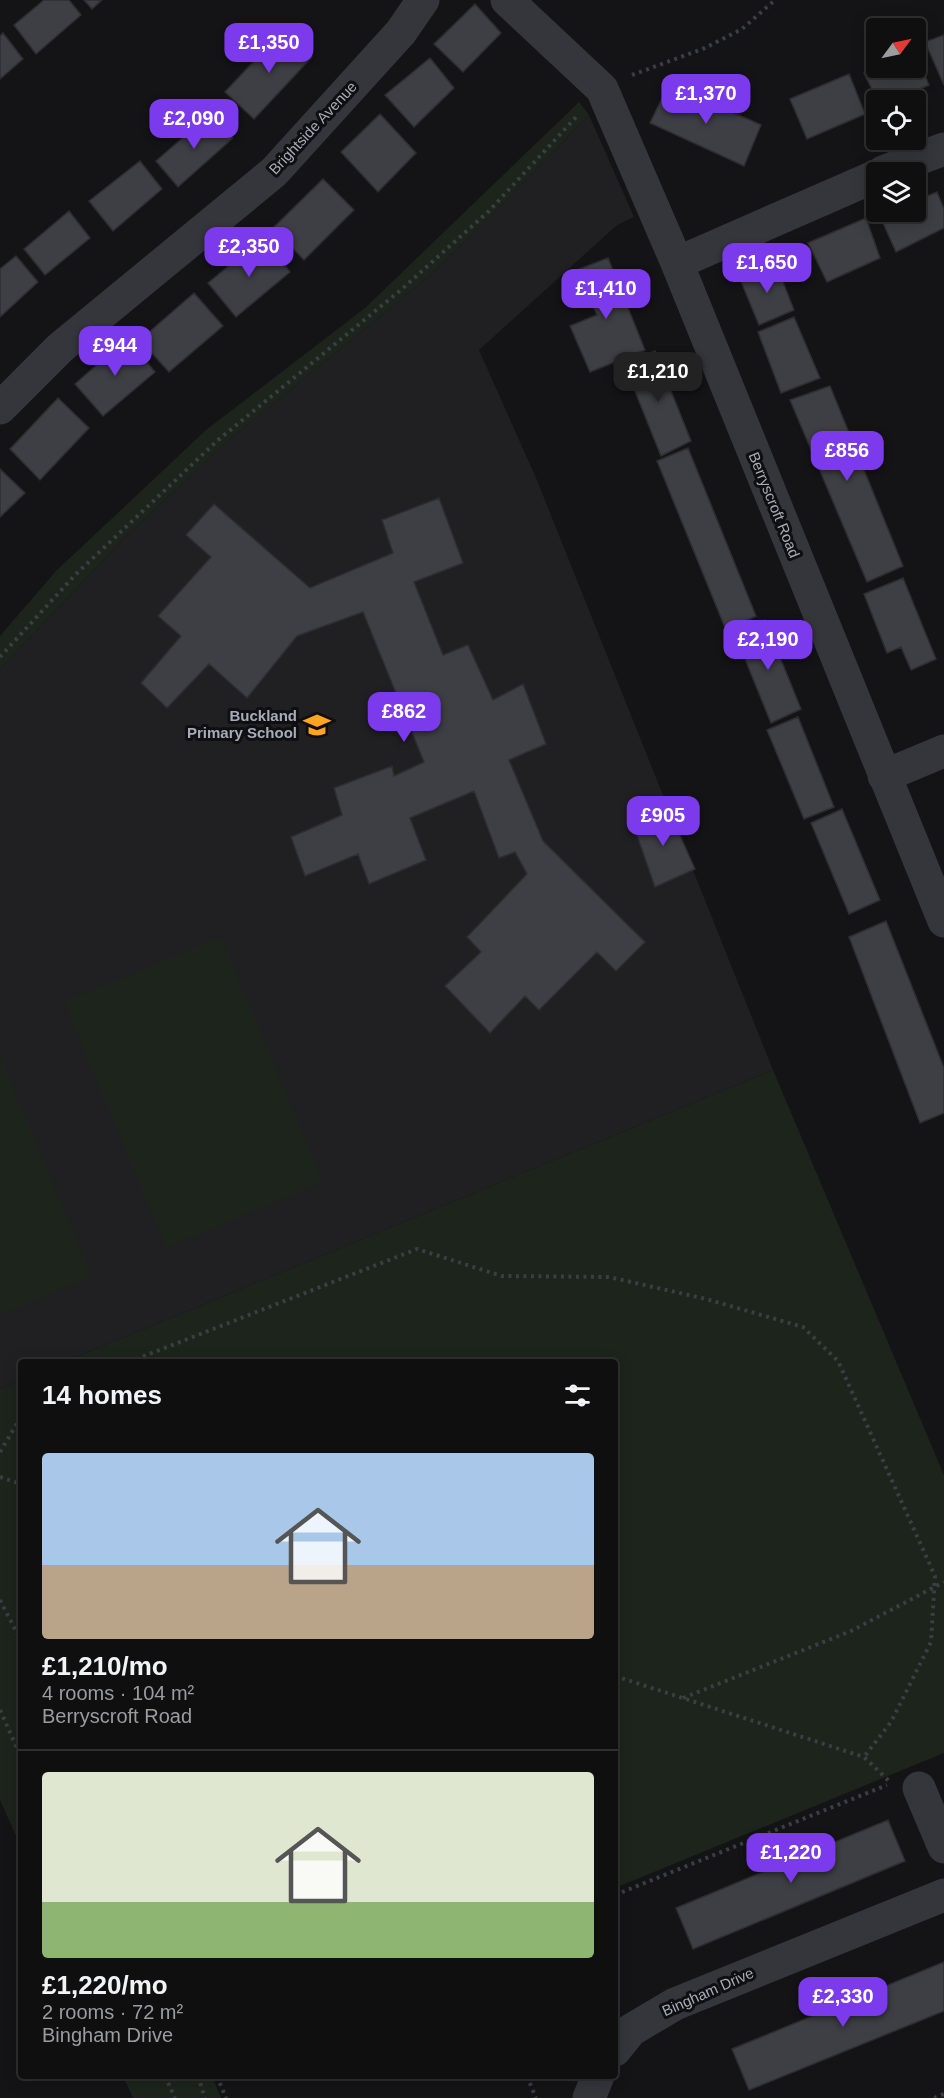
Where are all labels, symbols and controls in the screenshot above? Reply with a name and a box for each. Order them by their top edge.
north arrow [866,18,926,78]
map controls [866,18,926,222]
pin: £1,350 [220,23,318,74]
text: £1,350 [238,31,300,53]
pin: £1,370 [657,74,755,125]
street label: Brightside Avenue [265,78,360,178]
text: £1,370 [675,82,737,104]
button: locate [866,90,926,150]
pin: £2,090 [145,99,243,150]
text: £2,090 [163,107,225,129]
button: layers [866,162,926,222]
pin: £2,350 [200,227,298,278]
text: £2,350 [218,235,280,257]
pin: £1,650 [718,243,816,294]
text: £1,650 [736,251,798,273]
pin: £1,410 [557,269,655,320]
text: £1,410 [575,277,637,299]
pin: £944 [79,326,151,377]
text: £944 [93,334,137,356]
pin: £1,210 [609,352,707,403]
text: £1,210 [627,360,689,382]
pin: £856 [811,431,883,482]
text: £856 [825,439,869,461]
street label: Berryscroft Road [746,449,803,560]
pin: £2,190 [719,620,817,671]
text: £2,190 [737,628,799,650]
pin: £862 [368,692,440,743]
text: £862 [382,700,426,722]
place label: Buckland Primary School [187,707,297,741]
school or university icon: Buckland Primary School [302,710,332,740]
pin: £905 [627,796,699,847]
text: £905 [641,804,685,826]
icon: filters [561,1379,594,1412]
text: 14 homes [42,1380,162,1410]
icon: home [264,1492,372,1600]
text: £1,210/mo [42,1651,168,1681]
text: 4 rooms · 104 m² [42,1682,194,1704]
text: Berryscroft Road [42,1705,192,1727]
icon: home [264,1811,372,1919]
pin: £1,220 [742,1833,840,1884]
text: £1,220 [760,1841,822,1863]
street label: Bingham Drive [659,1964,756,2019]
text: £1,220/mo [42,1970,168,2000]
pin: £2,330 [794,1977,892,2028]
text: £2,330 [812,1985,874,2007]
text: 2 rooms · 72 m² [42,2001,183,2023]
text: Bingham Drive [42,2024,173,2046]

